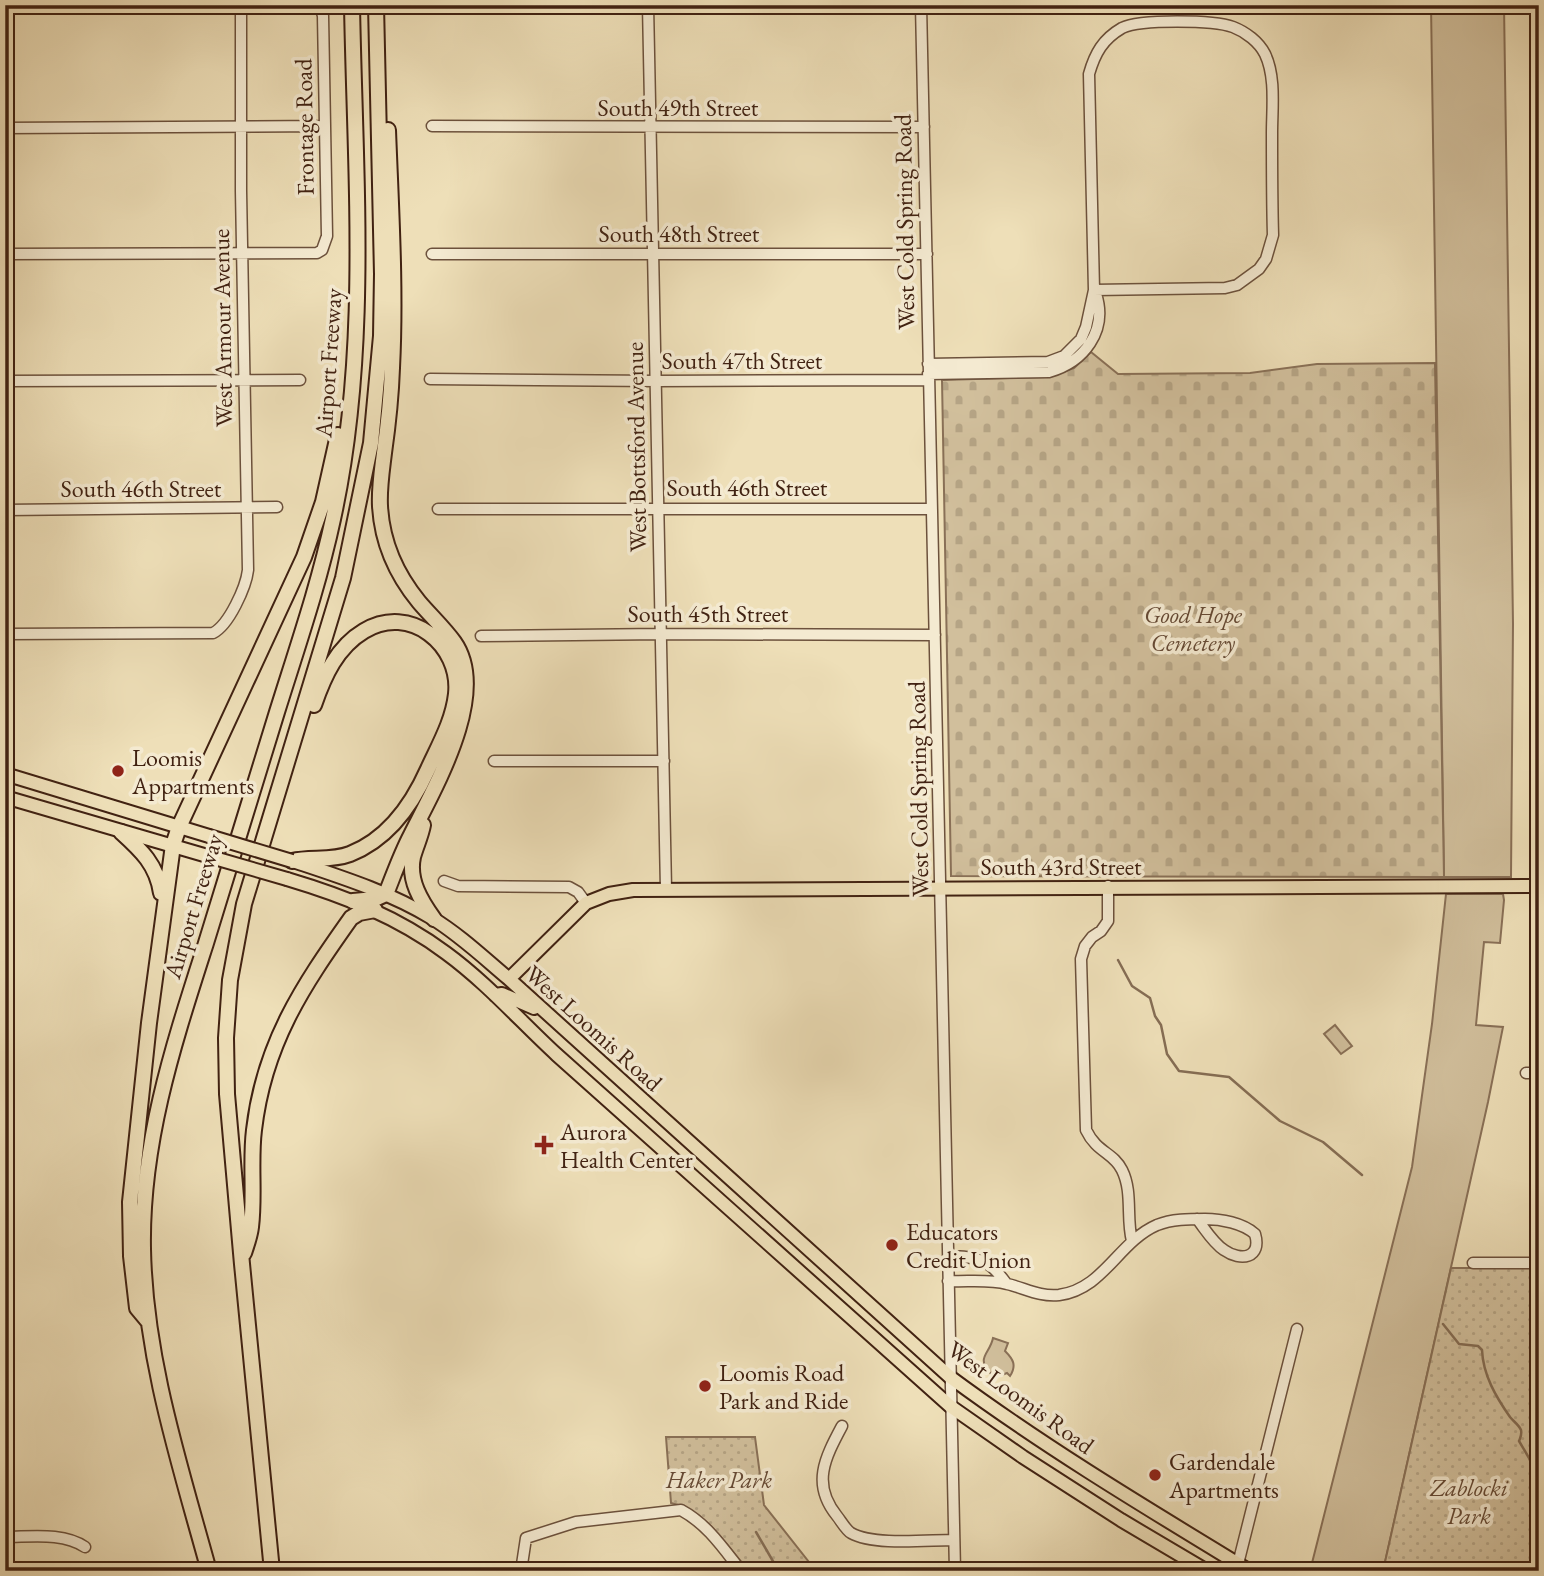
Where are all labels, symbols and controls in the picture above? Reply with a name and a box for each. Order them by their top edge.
street label: Frontage Road [287,57,321,196]
street label: South 49th Street [598,92,759,123]
street label: West Cold Spring Road [887,113,921,330]
street label: South 48th Street [599,218,760,249]
street label: West Armour Avenue [205,228,239,428]
street label: Airport Freeway [307,287,349,440]
street label: West Bottsford Avenue [619,341,653,553]
street label: South 47th Street [662,345,823,376]
street label: South 46th Street [667,472,828,503]
street label: South 46th Street [61,473,222,504]
street label: South 45th Street [628,598,789,629]
park label: Good Hope Cemetery [1144,599,1243,658]
street label: West Cold Spring Road [901,680,935,897]
place label: Loomis Appartments [131,742,254,801]
marker: Loomis Appartments [110,763,126,779]
street label: Airport Freeway [156,829,230,983]
street label: South 43rd Street [980,851,1142,882]
street label: West Loomis Road [519,958,670,1098]
place label: Aurora Health Center [559,1116,693,1175]
marker: Aurora Health Center [534,1135,554,1155]
place label: Educators Credit Union [906,1216,1032,1275]
marker: Educators Credit Union [884,1237,900,1253]
street label: West Loomis Road [941,1333,1101,1461]
place label: Loomis Road Park and Ride [719,1357,848,1416]
marker: Loomis Road Park and Ride [697,1378,713,1394]
place label: Gardendale Apartments [1168,1446,1279,1505]
park label: Haker Park [665,1464,772,1495]
marker: Gardendale Apartments [1147,1467,1163,1483]
park label: Zablocki Park [1429,1472,1509,1531]

